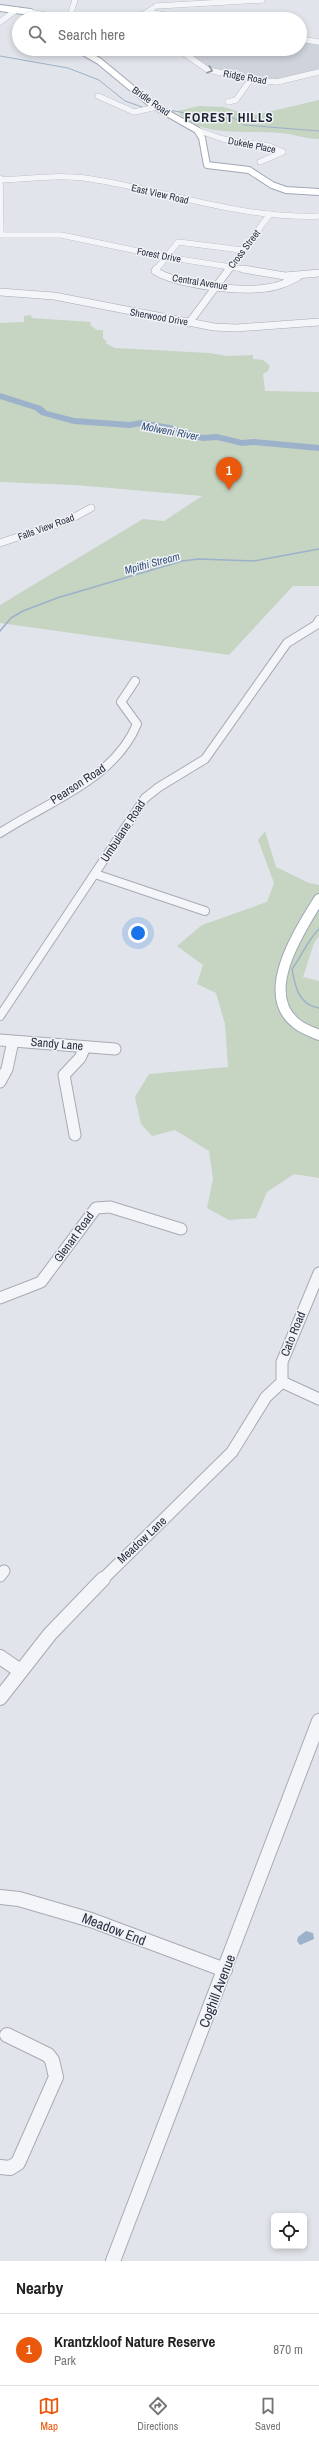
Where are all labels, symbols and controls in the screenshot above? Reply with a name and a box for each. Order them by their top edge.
search box [12,12,307,56]
icon: search [26,23,48,45]
text: Search here [58,24,125,45]
one-way arrow [206,65,213,74]
street label: Ridge Road [222,67,268,87]
street label: Bridle Road [130,83,172,119]
district label: FOREST HILLS [185,109,274,126]
street label: Dukele Place [227,134,277,156]
street label: East View Road [130,181,190,207]
street label: Cross Street [225,226,263,271]
street label: Forest Drive [136,244,183,266]
street label: Central Avenue [171,271,229,293]
street label: Sherwood Drive [129,305,190,329]
water label: Molweni River [140,419,201,444]
pin: 1 [216,457,242,490]
street label: Falls View Road [16,511,76,543]
water label: Mpithi Stream [123,549,182,577]
street label: Pearson Road [47,760,109,808]
street label: Umbulane Road [97,797,149,865]
your location [128,923,148,943]
street label: Sandy Lane [30,1034,84,1054]
street label: Glenart Road [50,1209,98,1265]
street label: Cato Road [277,1309,309,1359]
street label: Meadow Lane [114,1513,170,1567]
street label: Meadow End [79,1909,149,1949]
street label: Coghill Avenue [195,1952,239,2030]
map controls [271,2213,307,2249]
button: locate [271,2213,307,2249]
text: Nearby [16,2276,63,2299]
text: Krantzkloof Nature Reserve [54,2331,215,2352]
text: 1 [26,2341,32,2358]
text: 870 m [273,2341,303,2358]
text: Park [54,2352,76,2369]
tab: Map [38,2395,60,2433]
tab: Directions [137,2395,178,2433]
tab: Saved [255,2395,281,2433]

